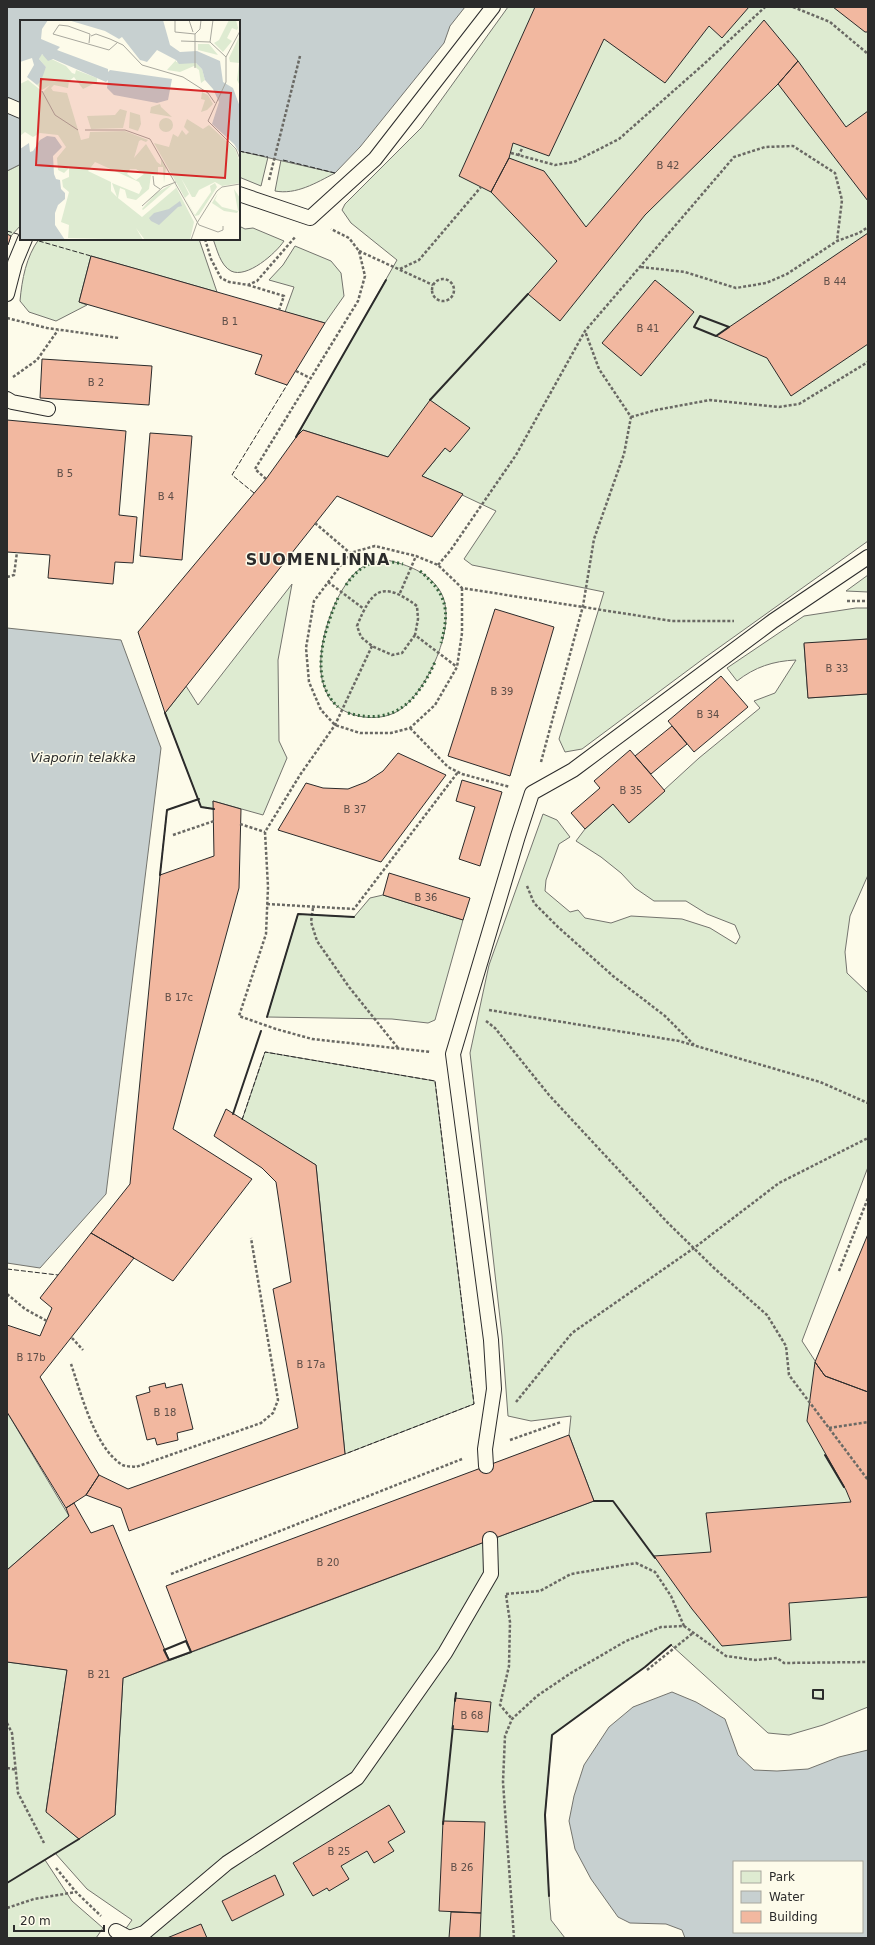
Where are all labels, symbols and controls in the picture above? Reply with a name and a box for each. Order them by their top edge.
inset map [20,20,240,240]
house number: B 42 [657,160,679,171]
house number: B 44 [824,276,846,287]
house number: B 1 [222,316,238,327]
house number: B 41 [637,323,659,334]
house number: B 2 [88,377,104,388]
house number: B 5 [57,468,73,479]
house number: B 4 [158,491,174,502]
district label: SUOMENLINNA [246,550,390,569]
house number: B 33 [826,663,848,674]
house number: B 39 [491,686,513,697]
house number: B 34 [697,709,719,720]
water label: Viaporin telakka [30,750,136,765]
house number: B 35 [620,785,642,796]
house number: B 37 [344,804,366,815]
house number: B 36 [415,892,437,903]
house number: B 17c [165,992,193,1003]
house number: B 17b [16,1352,46,1363]
house number: B 17a [297,1359,325,1370]
house number: B 18 [154,1407,176,1418]
house number: B 20 [317,1557,339,1568]
house number: B 21 [88,1669,110,1680]
house number: B 68 [461,1710,483,1721]
house number: B 25 [328,1846,350,1857]
legend [733,1861,863,1933]
house number: B 26 [451,1862,473,1873]
text: Park [769,1870,795,1884]
text: Water [769,1890,805,1904]
scale bar [14,1907,104,1933]
text: Building [769,1910,818,1924]
text: 20 m [20,1914,51,1928]

